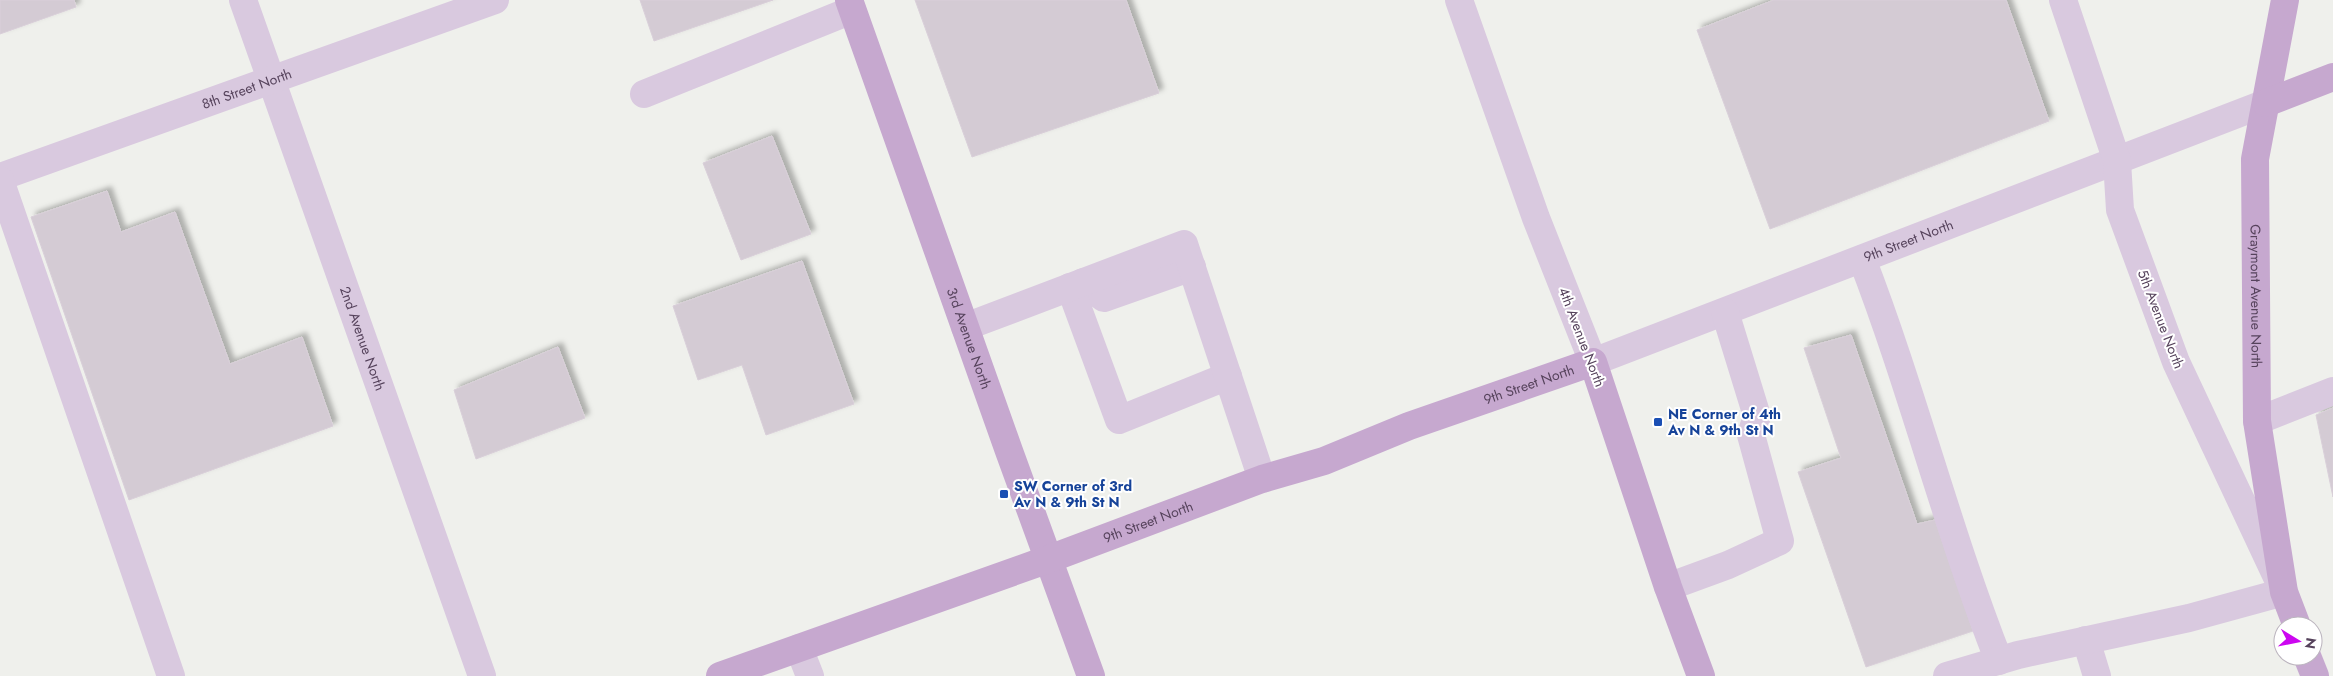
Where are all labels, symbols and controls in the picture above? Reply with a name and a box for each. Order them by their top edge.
street label: 8th Street North [199,63,294,114]
street label: 9th Street North [1861,214,1956,267]
street label: Graymont Avenue North [2245,224,2267,368]
street label: 5th Avenue North [2133,267,2189,371]
street label: 2nd Avenue North [335,284,390,393]
street label: 4th Avenue North [1554,284,1610,390]
street label: 3rd Avenue North [942,285,996,392]
street label: 9th Street North [1481,359,1577,409]
place label: NE Corner of 4th Av N & 9th St N [1667,404,1781,440]
marker: NE Corner of 4th Av N & 9th St N [1652,416,1664,428]
place label: SW Corner of 3rd Av N & 9th St N [1013,476,1132,512]
marker: SW Corner of 3rd Av N & 9th St N [998,488,1010,500]
street label: 9th Street North [1100,496,1196,548]
north arrow [2273,616,2323,666]
text: N [2300,636,2322,650]

